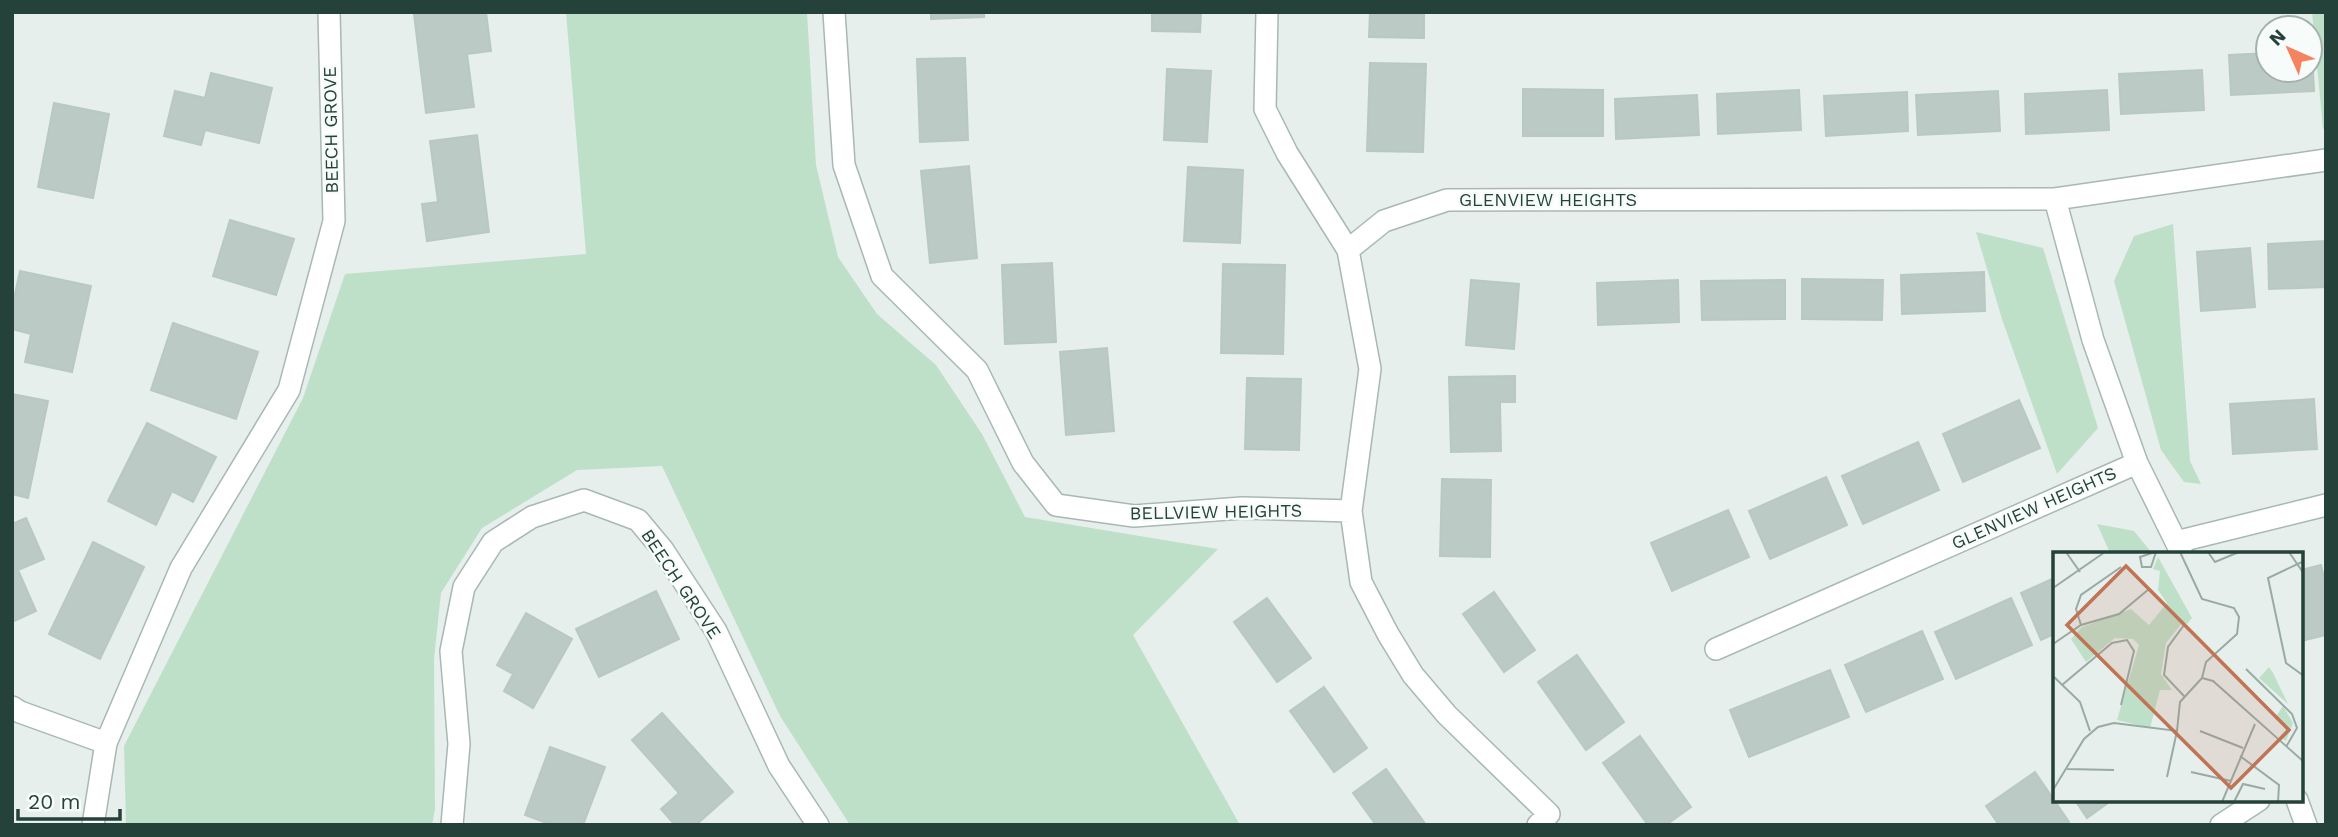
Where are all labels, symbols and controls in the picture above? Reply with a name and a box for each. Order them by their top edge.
north arrow [2254,14,2324,84]
text: N [2264,24,2290,50]
street label: BEECH GROVE [319,66,342,194]
street label: GLENVIEW HEIGHTS [1459,189,1637,210]
street label: GLENVIEW HEIGHTS [1948,462,2119,553]
street label: BELLVIEW HEIGHTS [1130,499,1302,524]
street label: BEECH GROVE [637,525,726,642]
inset map [2053,552,2303,802]
scale bar [18,778,119,822]
text: 20 m [28,789,80,814]

